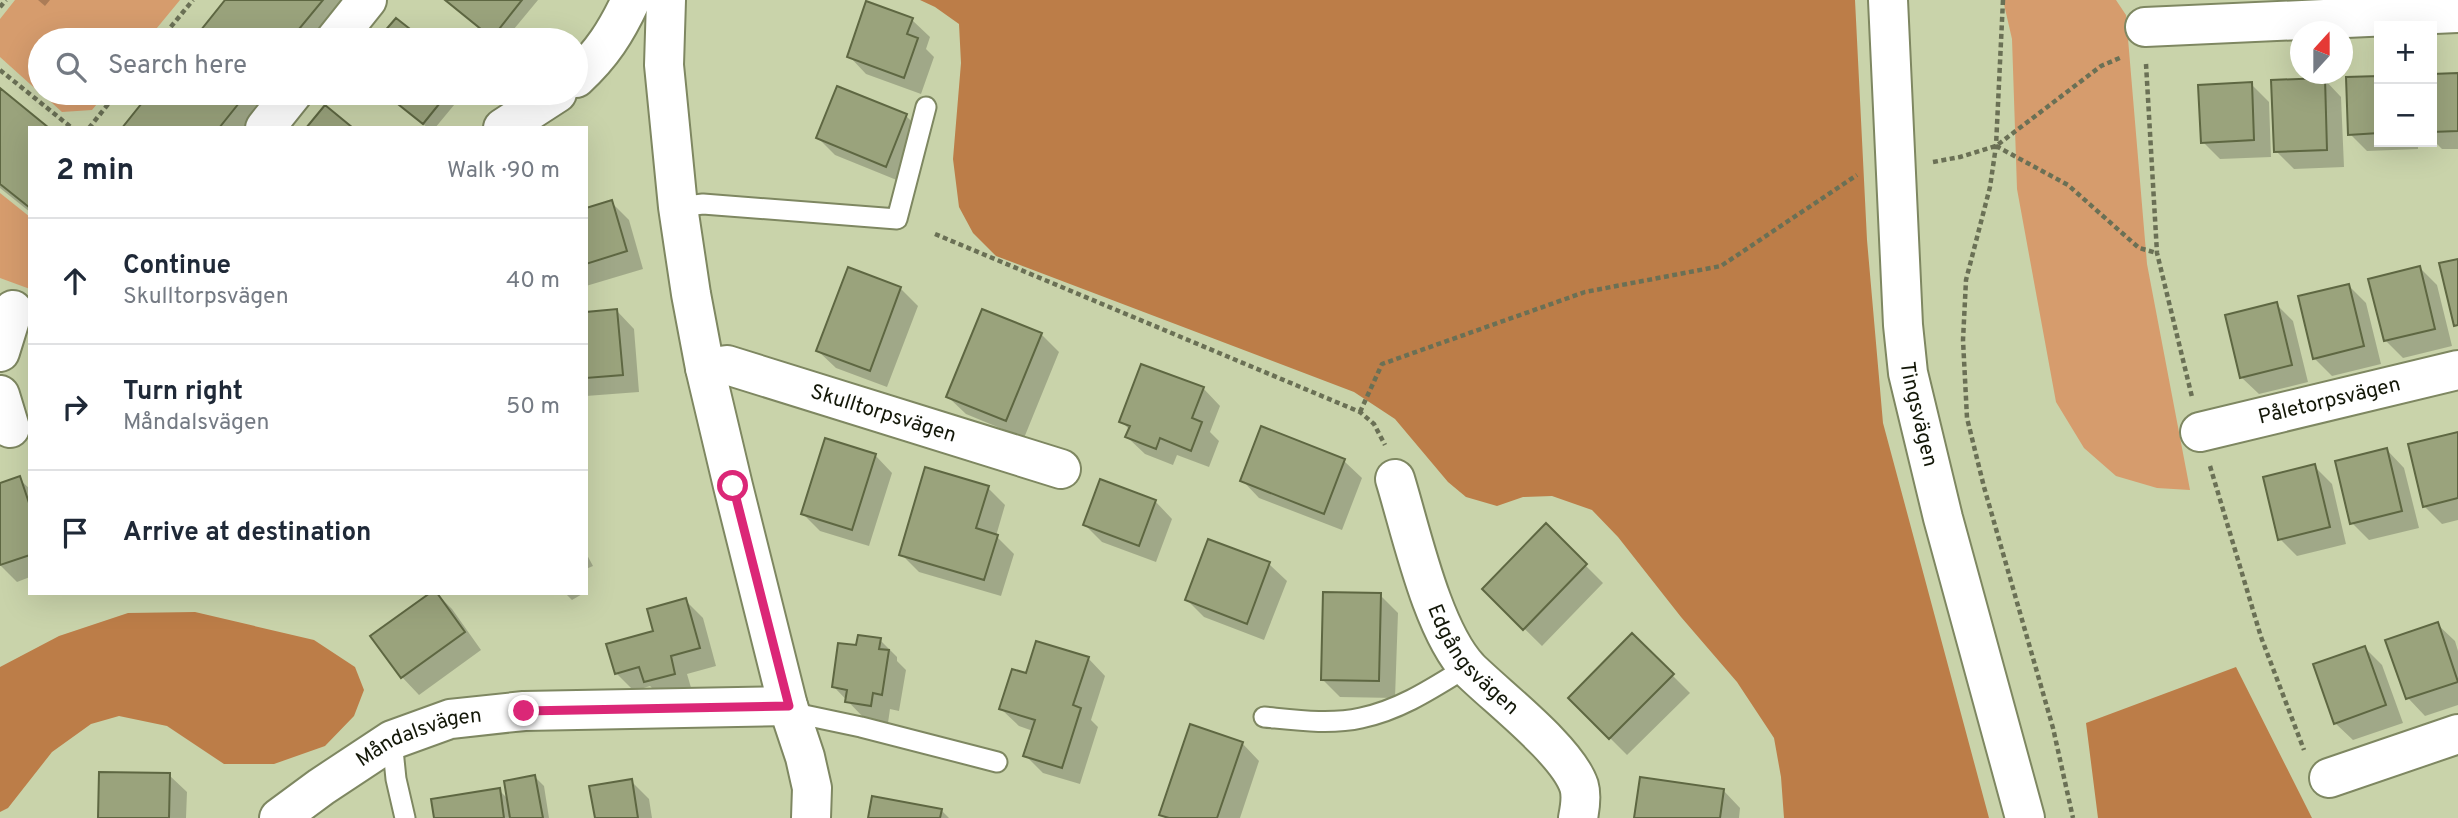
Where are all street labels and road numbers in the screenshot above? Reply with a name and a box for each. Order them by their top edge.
street label: Tingsvägen [1893,360,1944,470]
street label: Påletorpsvägen [2255,371,2403,431]
street label: Skulltorpsvägen [807,378,960,449]
street label: Edgångsvägen [1421,600,1525,721]
street label: Måndalsvägen [351,702,483,773]

